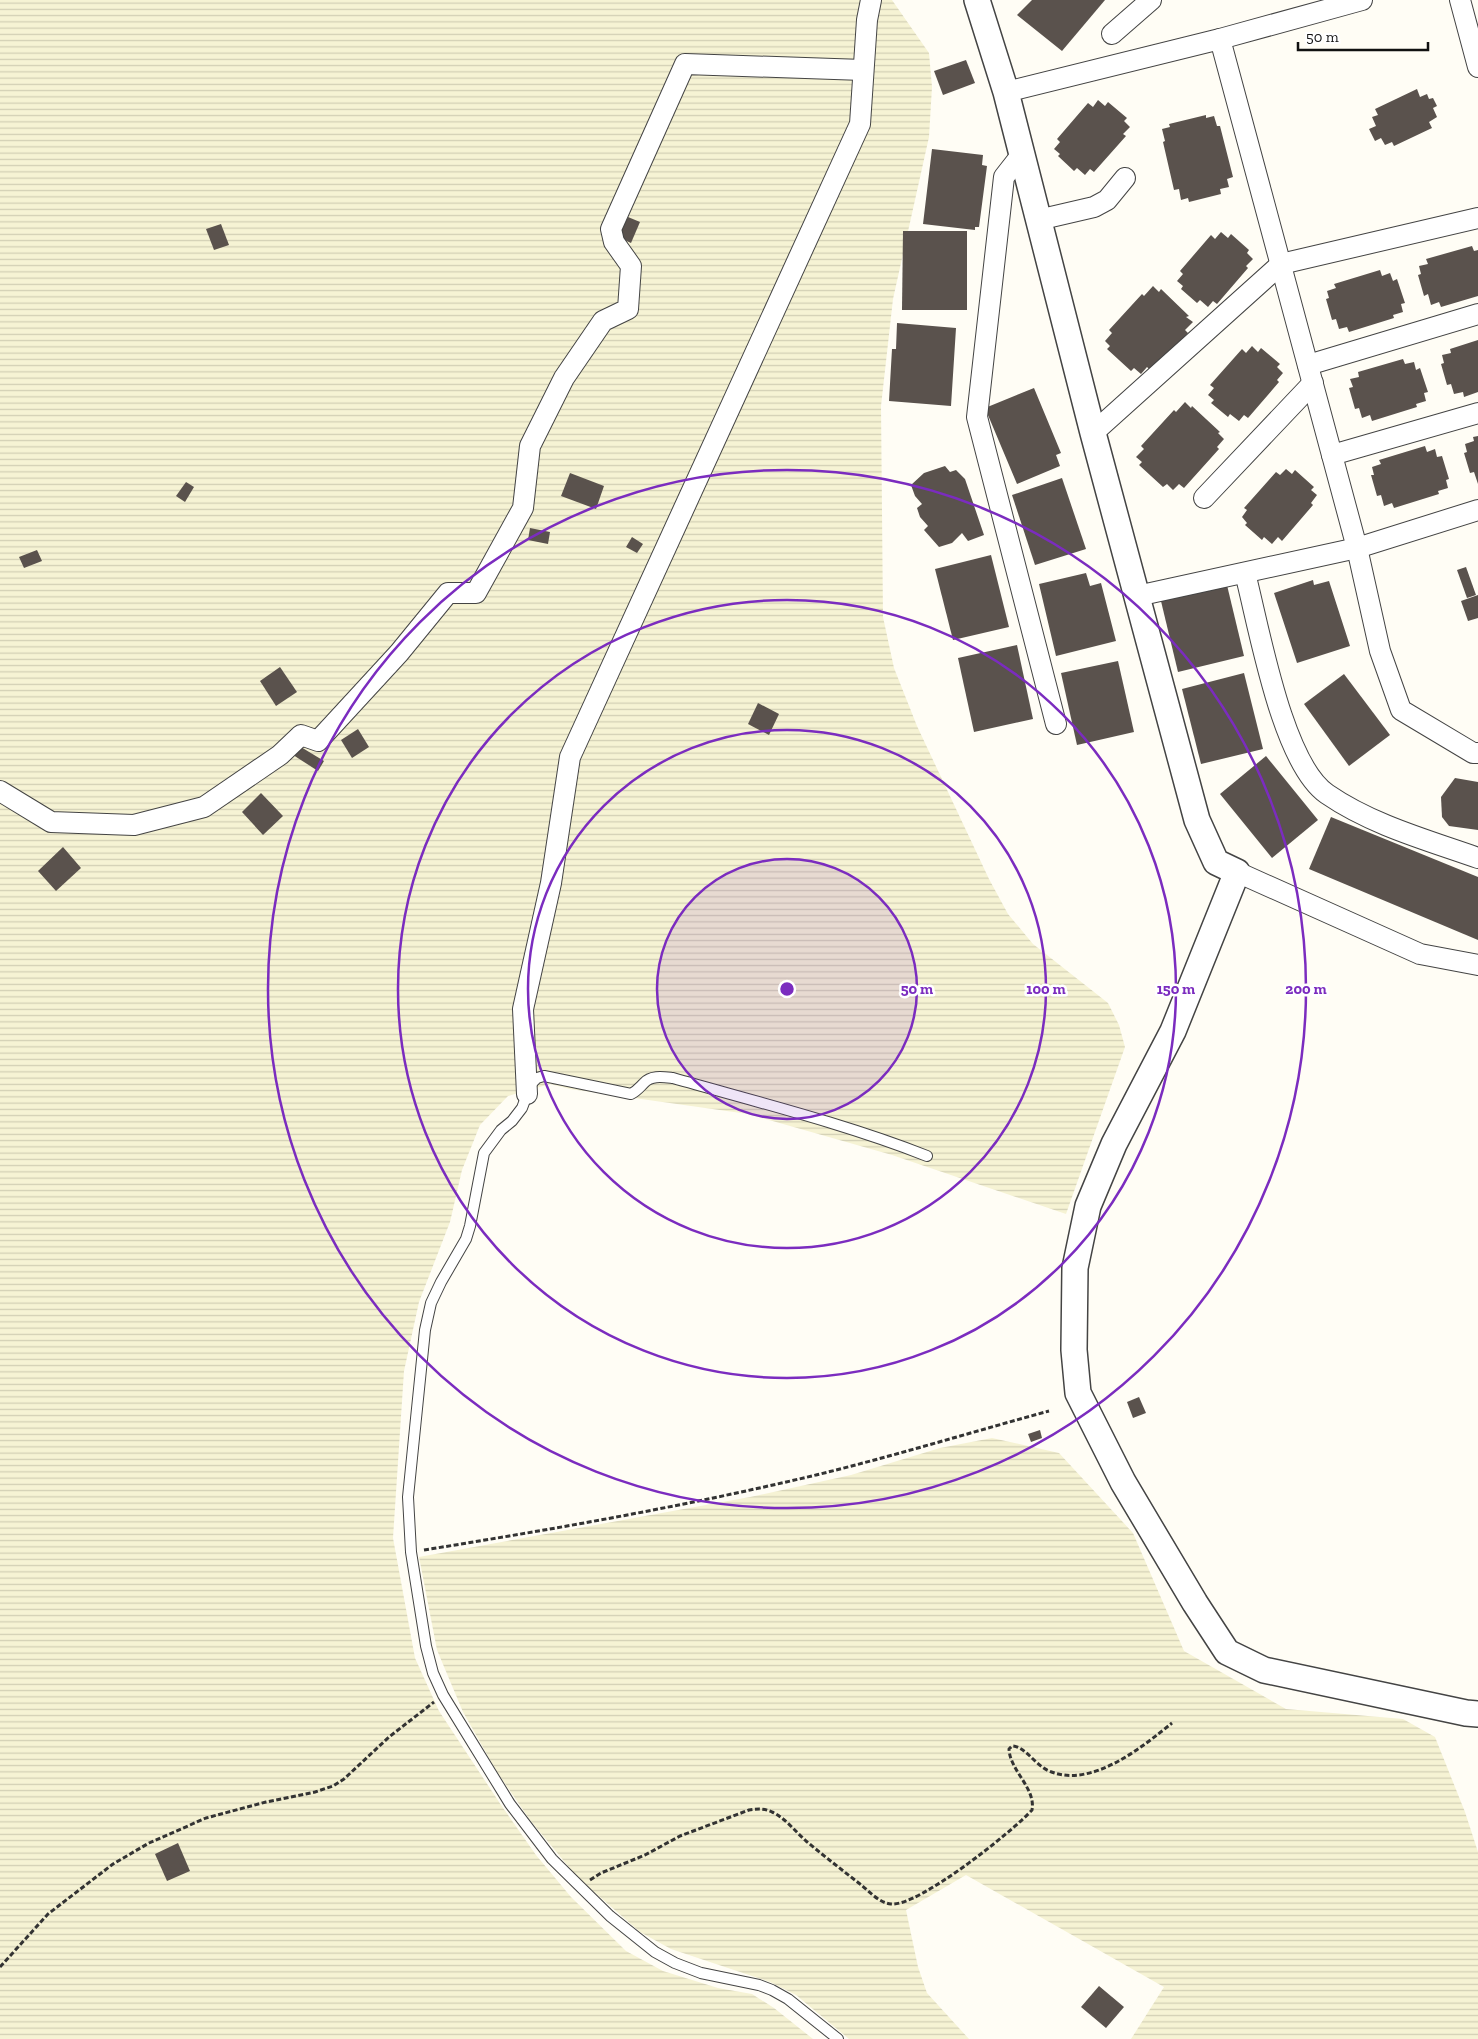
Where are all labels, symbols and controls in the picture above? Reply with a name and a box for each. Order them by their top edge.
scale bar [1298,20,1428,52]
text: 50 m [1306,28,1339,46]
centre of rings [778,980,796,998]
text: 50 m [901,980,933,998]
text: 100 m [1026,980,1066,998]
text: 150 m [1157,980,1195,998]
text: 200 m [1285,980,1327,998]

